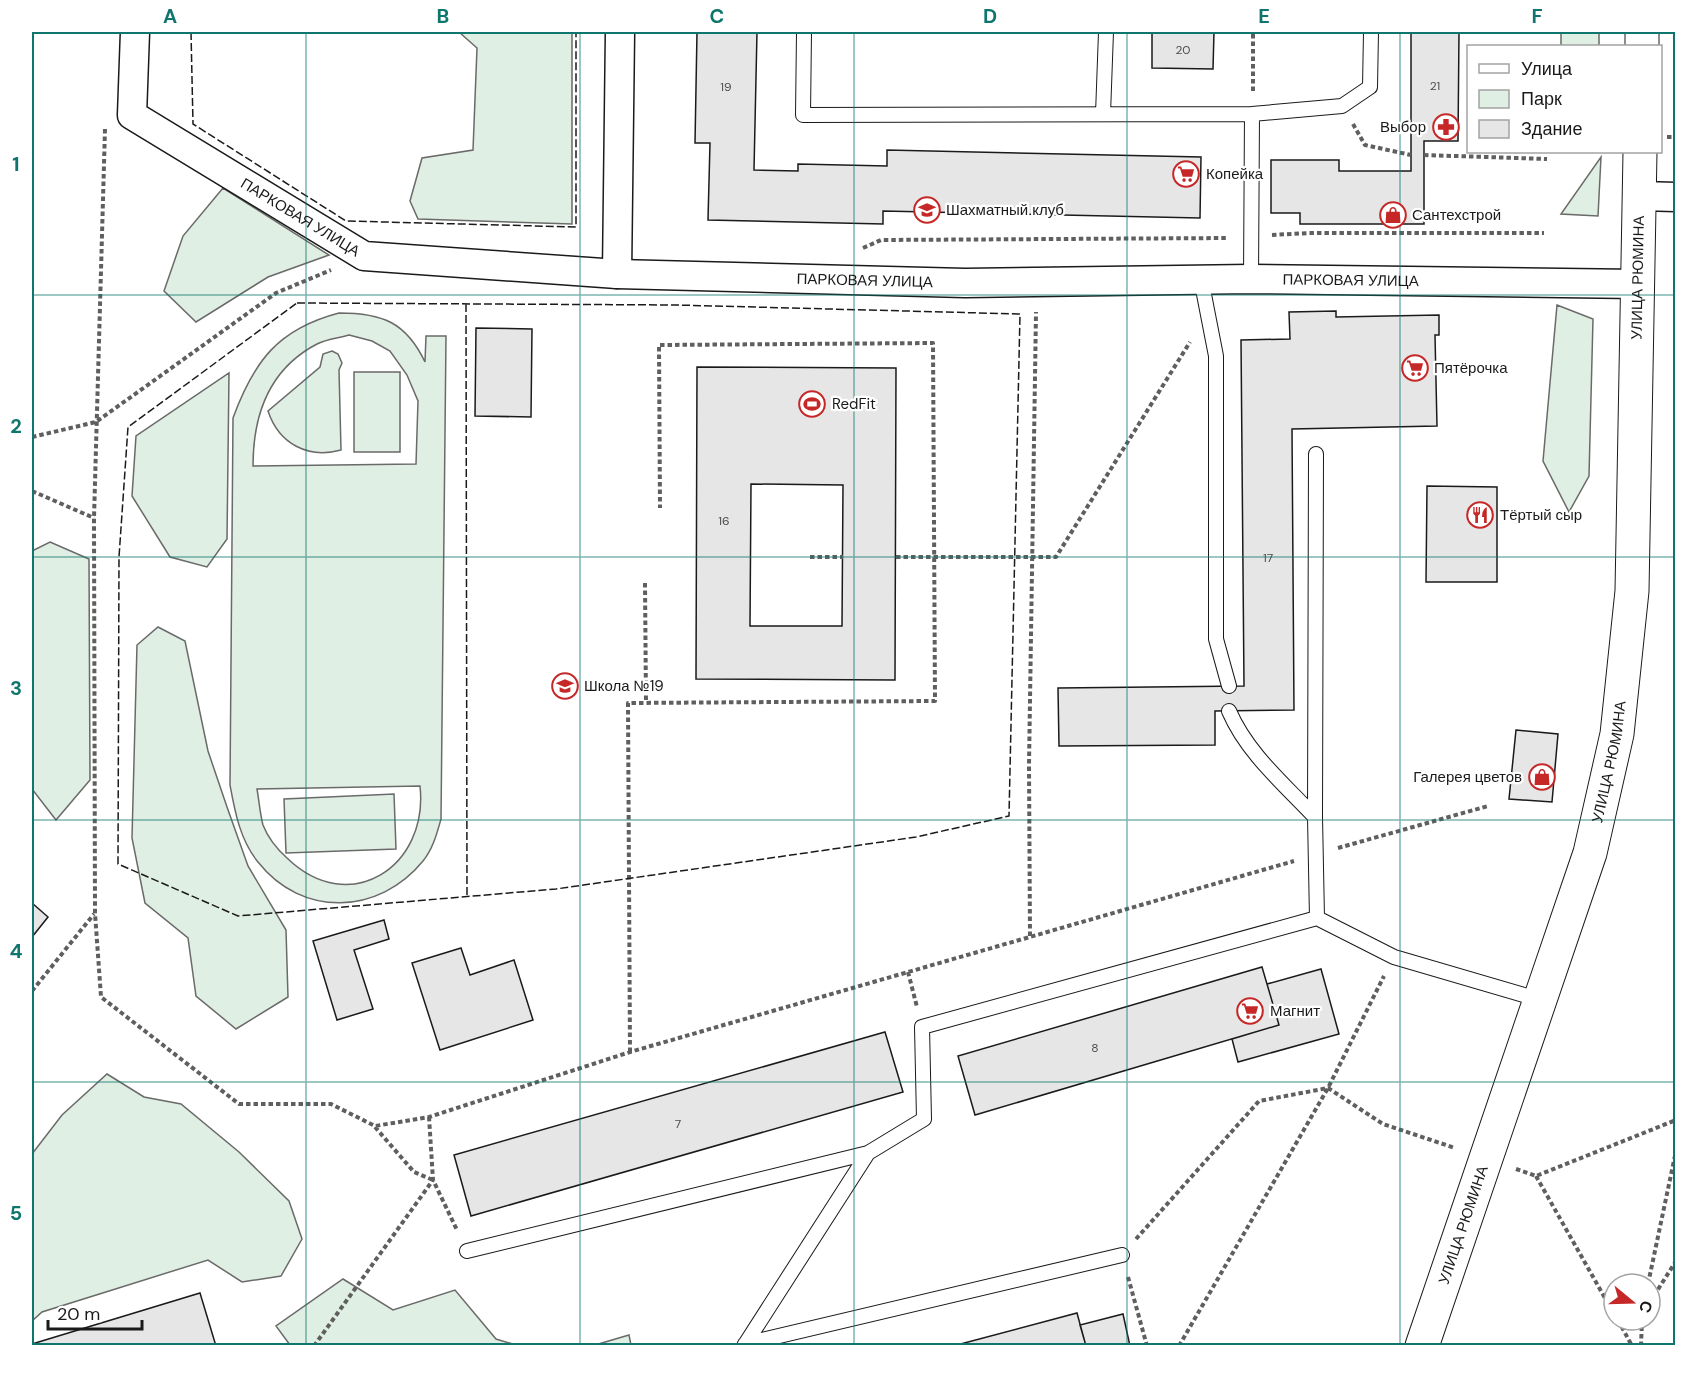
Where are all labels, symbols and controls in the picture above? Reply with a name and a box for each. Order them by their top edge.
text: A [163,3,177,29]
text: B [437,3,449,29]
text: C [710,3,724,29]
text: D [983,3,997,29]
text: E [1258,3,1270,29]
text: F [1531,3,1543,29]
house number: 20 [1175,42,1191,58]
legend [1467,45,1662,153]
text: Улица [1521,57,1573,81]
house number: 21 [1430,78,1440,94]
house number: 19 [720,79,732,95]
text: Парк [1521,87,1562,111]
pharmacy icon: Выбор [1431,112,1461,142]
place label: Выбор [1380,117,1426,137]
text: Здание [1521,117,1582,141]
text: 1 [12,151,20,177]
supermarket icon: Копейка [1171,159,1201,189]
place label: Копейка [1206,164,1264,184]
street label: ПАРКОВАЯ УЛИЦА [237,173,364,261]
school or university icon: Шахматный клуб [912,195,942,225]
place label: Шахматный клуб [946,200,1064,220]
shop icon: Сантехстрой [1378,200,1408,230]
place label: Сантехстрой [1412,205,1501,225]
street label: УЛИЦА РЮМИНА [1627,215,1649,340]
street label: ПАРКОВАЯ УЛИЦА [796,269,933,292]
street label: ПАРКОВАЯ УЛИЦА [1282,269,1419,291]
supermarket icon: Пятёрочка [1400,353,1430,383]
place label: Пятёрочка [1434,358,1508,378]
sports icon: RedFit [797,389,827,419]
place label: RedFit [832,394,876,414]
text: 2 [10,413,22,439]
restaurant icon: Тёртый сыр [1465,500,1495,530]
place label: Тёртый сыр [1500,505,1582,525]
house number: 16 [718,513,730,529]
house number: 17 [1263,550,1273,566]
school or university icon: Школа №19 [550,671,580,701]
text: 3 [10,675,22,701]
place label: Школа №19 [584,676,664,696]
street label: УЛИЦА РЮМИНА [1587,700,1630,825]
shop icon: Галерея цветов [1527,762,1557,792]
place label: Галерея цветов [1413,767,1522,787]
text: 4 [10,938,23,964]
supermarket icon: Магнит [1235,996,1265,1026]
place label: Магнит [1270,1001,1320,1021]
house number: 8 [1091,1040,1099,1056]
house number: 7 [675,1116,681,1132]
street label: УЛИЦА РЮМИНА [1434,1163,1493,1287]
text: 5 [10,1200,22,1226]
north arrow [1602,1272,1662,1332]
scale bar [48,1293,142,1331]
text: С [1634,1298,1658,1316]
text: 20 m [57,1302,100,1326]

